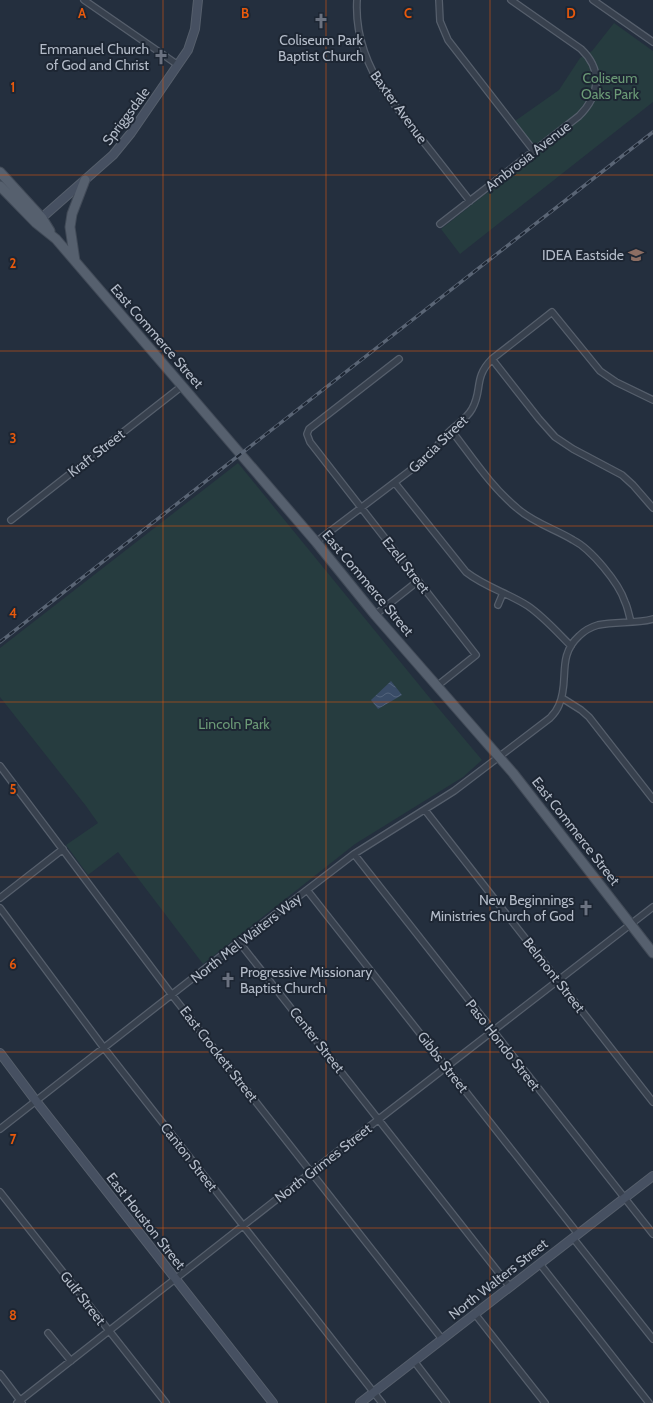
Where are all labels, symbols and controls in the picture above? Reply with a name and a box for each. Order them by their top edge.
text: A [78,5,87,21]
text: B [241,5,249,21]
text: C [404,5,412,21]
text: D [566,5,576,21]
church icon: Coliseum Park Baptist Church [312,12,330,30]
place label: Coliseum Park Baptist Church [278,31,364,65]
place label: Emmanuel Church of God and Christ [40,40,149,74]
church icon: Emmanuel Church of God and Christ [152,48,170,66]
street label: Baxter Avenue [367,67,431,147]
park label: Coliseum Oaks Park [581,69,640,103]
text: 1 [11,79,15,95]
street label: Spriggsdale [98,83,154,149]
street label: Ambrosia Avenue [482,117,574,195]
place label: IDEA Eastside [542,246,624,264]
school or university icon: IDEA Eastside [627,246,645,264]
text: 2 [10,255,17,271]
street label: East Commerce Street [107,280,208,392]
street label: Garcia Street [405,411,472,477]
street label: Kraft Street [64,425,128,481]
text: 3 [9,430,17,446]
street label: East Commerce Street [318,526,418,640]
street label: Ezell Street [378,533,434,597]
text: 4 [9,605,17,621]
park label: Lincoln Park [198,715,270,733]
street label: East Commerce Street [528,773,624,889]
text: 5 [10,781,17,797]
street label: North Mel Waiters Way [187,889,305,987]
place label: New Beginnings Ministries Church of God [430,891,574,925]
church icon: New Beginnings Ministries Church of God [577,899,595,917]
street label: Belmont Street [519,934,589,1016]
text: 6 [9,956,17,972]
place label: Progressive Missionary Baptist Church [240,963,372,997]
church icon: Progressive Missionary Baptist Church [219,971,237,989]
street label: Paso Hondo Street [462,996,544,1094]
street label: East Crockett Street [176,1002,262,1106]
street label: Center Street [286,1003,348,1077]
street label: Gibbs Street [414,1028,473,1096]
street label: Canton Street [157,1119,222,1195]
street label: North Grimes Street [271,1119,375,1207]
text: 7 [10,1131,17,1147]
street label: East Houston Street [103,1169,190,1273]
street label: North Walters Street [445,1234,551,1323]
street label: Gulf Street [56,1267,110,1329]
text: 8 [9,1307,17,1323]

